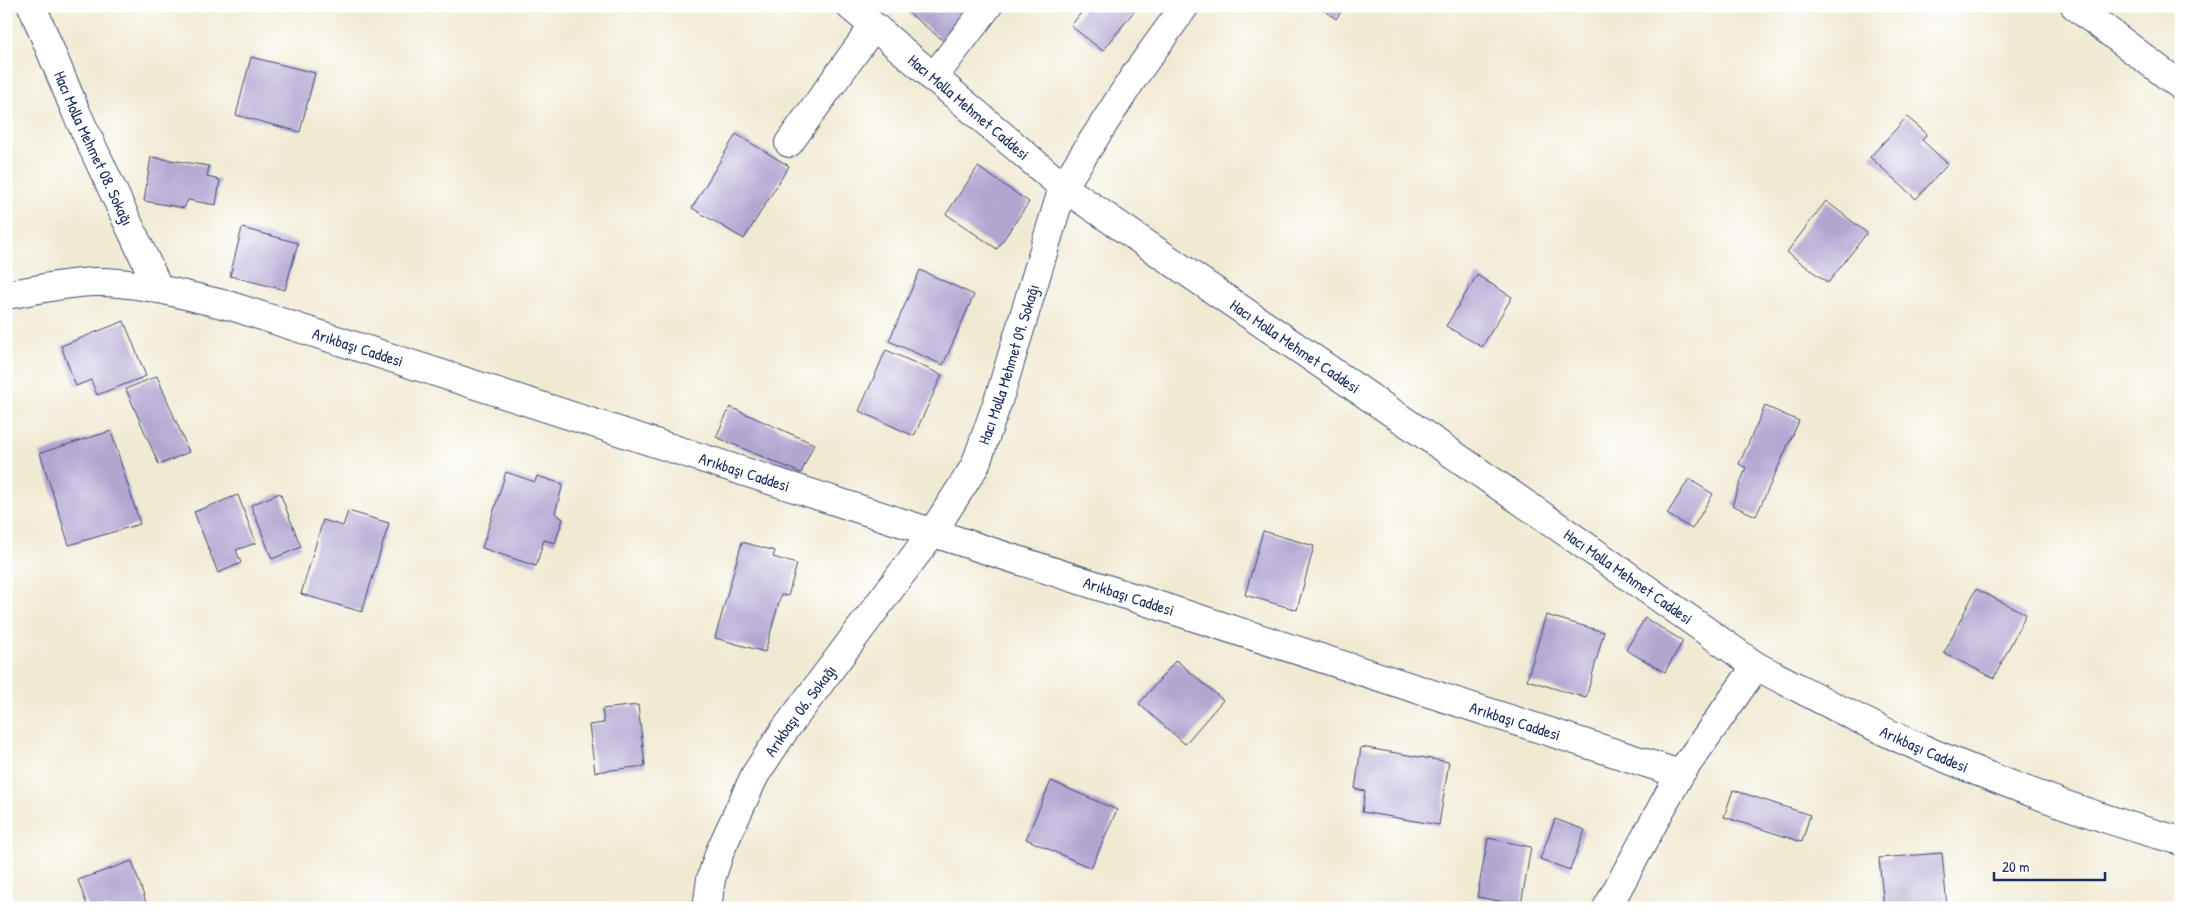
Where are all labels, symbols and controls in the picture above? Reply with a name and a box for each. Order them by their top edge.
street label: Hacı Molla Mehmet Caddesi [903,49,1034,165]
street label: Hacı Molla Mehmet 08. Sokağı [49,67,139,229]
street label: Hacı Molla Mehmet 09. Sokağı [972,281,1044,447]
street label: Hacı Molla Mehmet Caddesi [1226,294,1364,398]
street label: Arıkbaşı Caddesi [310,322,406,372]
street label: Arıkbaşı Caddesi [696,447,793,497]
street label: Hacı Molla Mehmet Caddesi [1560,523,1697,629]
street label: Arıkbaşı Caddesi [1081,571,1177,621]
street label: Arıkbaşı 06. Sokağı [759,660,841,761]
street label: Arıkbaşı Caddesi [1467,696,1563,746]
street label: Arıkbaşı Caddesi [1877,720,1972,778]
scale bar [1994,849,2106,881]
text: 20 m [2002,856,2029,877]

